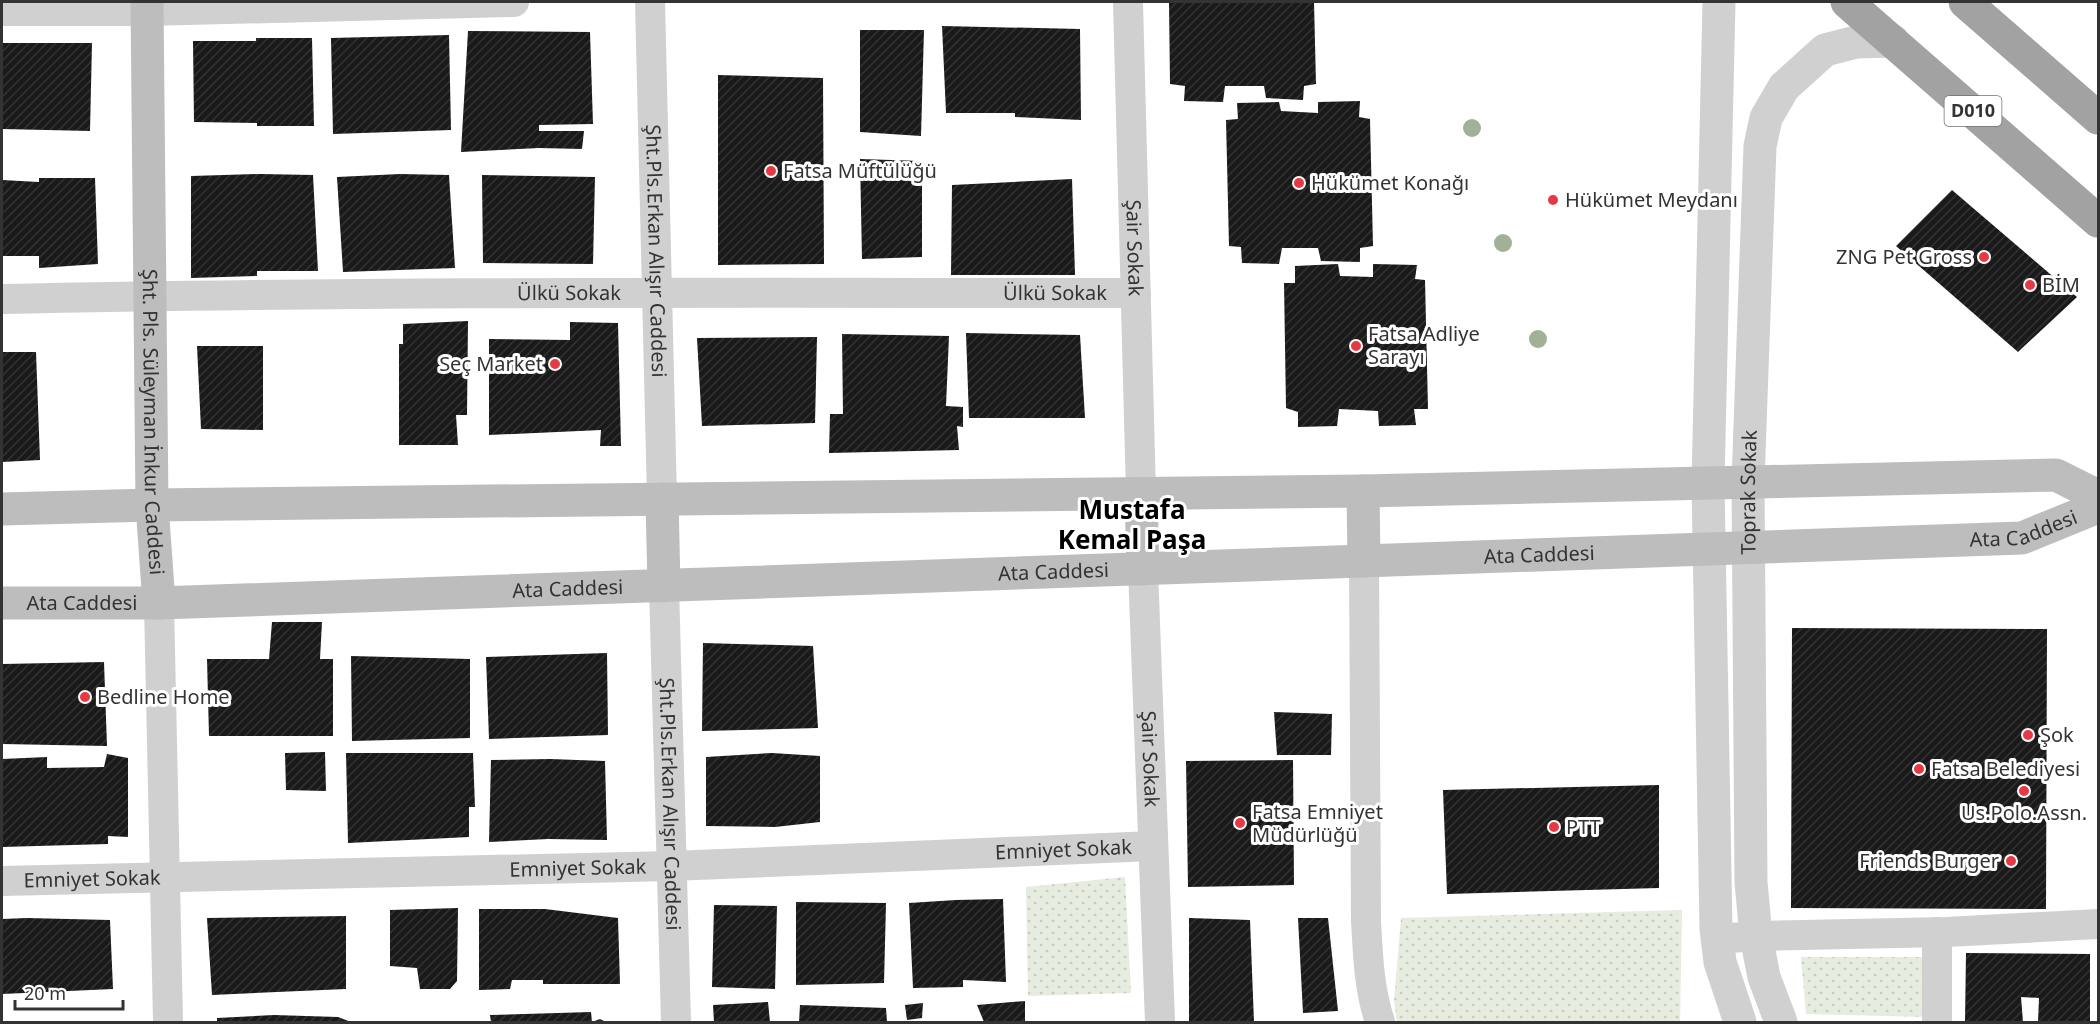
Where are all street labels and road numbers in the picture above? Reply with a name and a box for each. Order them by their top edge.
road number: D010 [1944,96,2002,126]
street label: Şht.Pls.Erkan Alışır Caddesi [640,124,673,378]
street label: Şair Sokak [1120,199,1150,297]
street label: Şht. Pls. Süleyman İnkur Caddesi [137,269,171,576]
street label: Ülkü Sokak [517,279,621,306]
street label: Ülkü Sokak [1003,279,1107,306]
street label: Toprak Sokak [1734,429,1763,555]
street label: Ata Caddesi [1969,503,2081,553]
street label: Ata Caddesi [1483,539,1595,570]
street label: Ata Caddesi [998,556,1109,587]
street label: Ata Caddesi [512,573,624,604]
street label: Ata Caddesi [27,589,138,616]
street label: Şht.Pls.Erkan Alışır Caddesi [654,677,687,931]
street label: Şair Sokak [1135,710,1166,808]
street label: Emniyet Sokak [994,833,1133,866]
street label: Emniyet Sokak [509,853,647,883]
street label: Emniyet Sokak [23,863,161,894]

